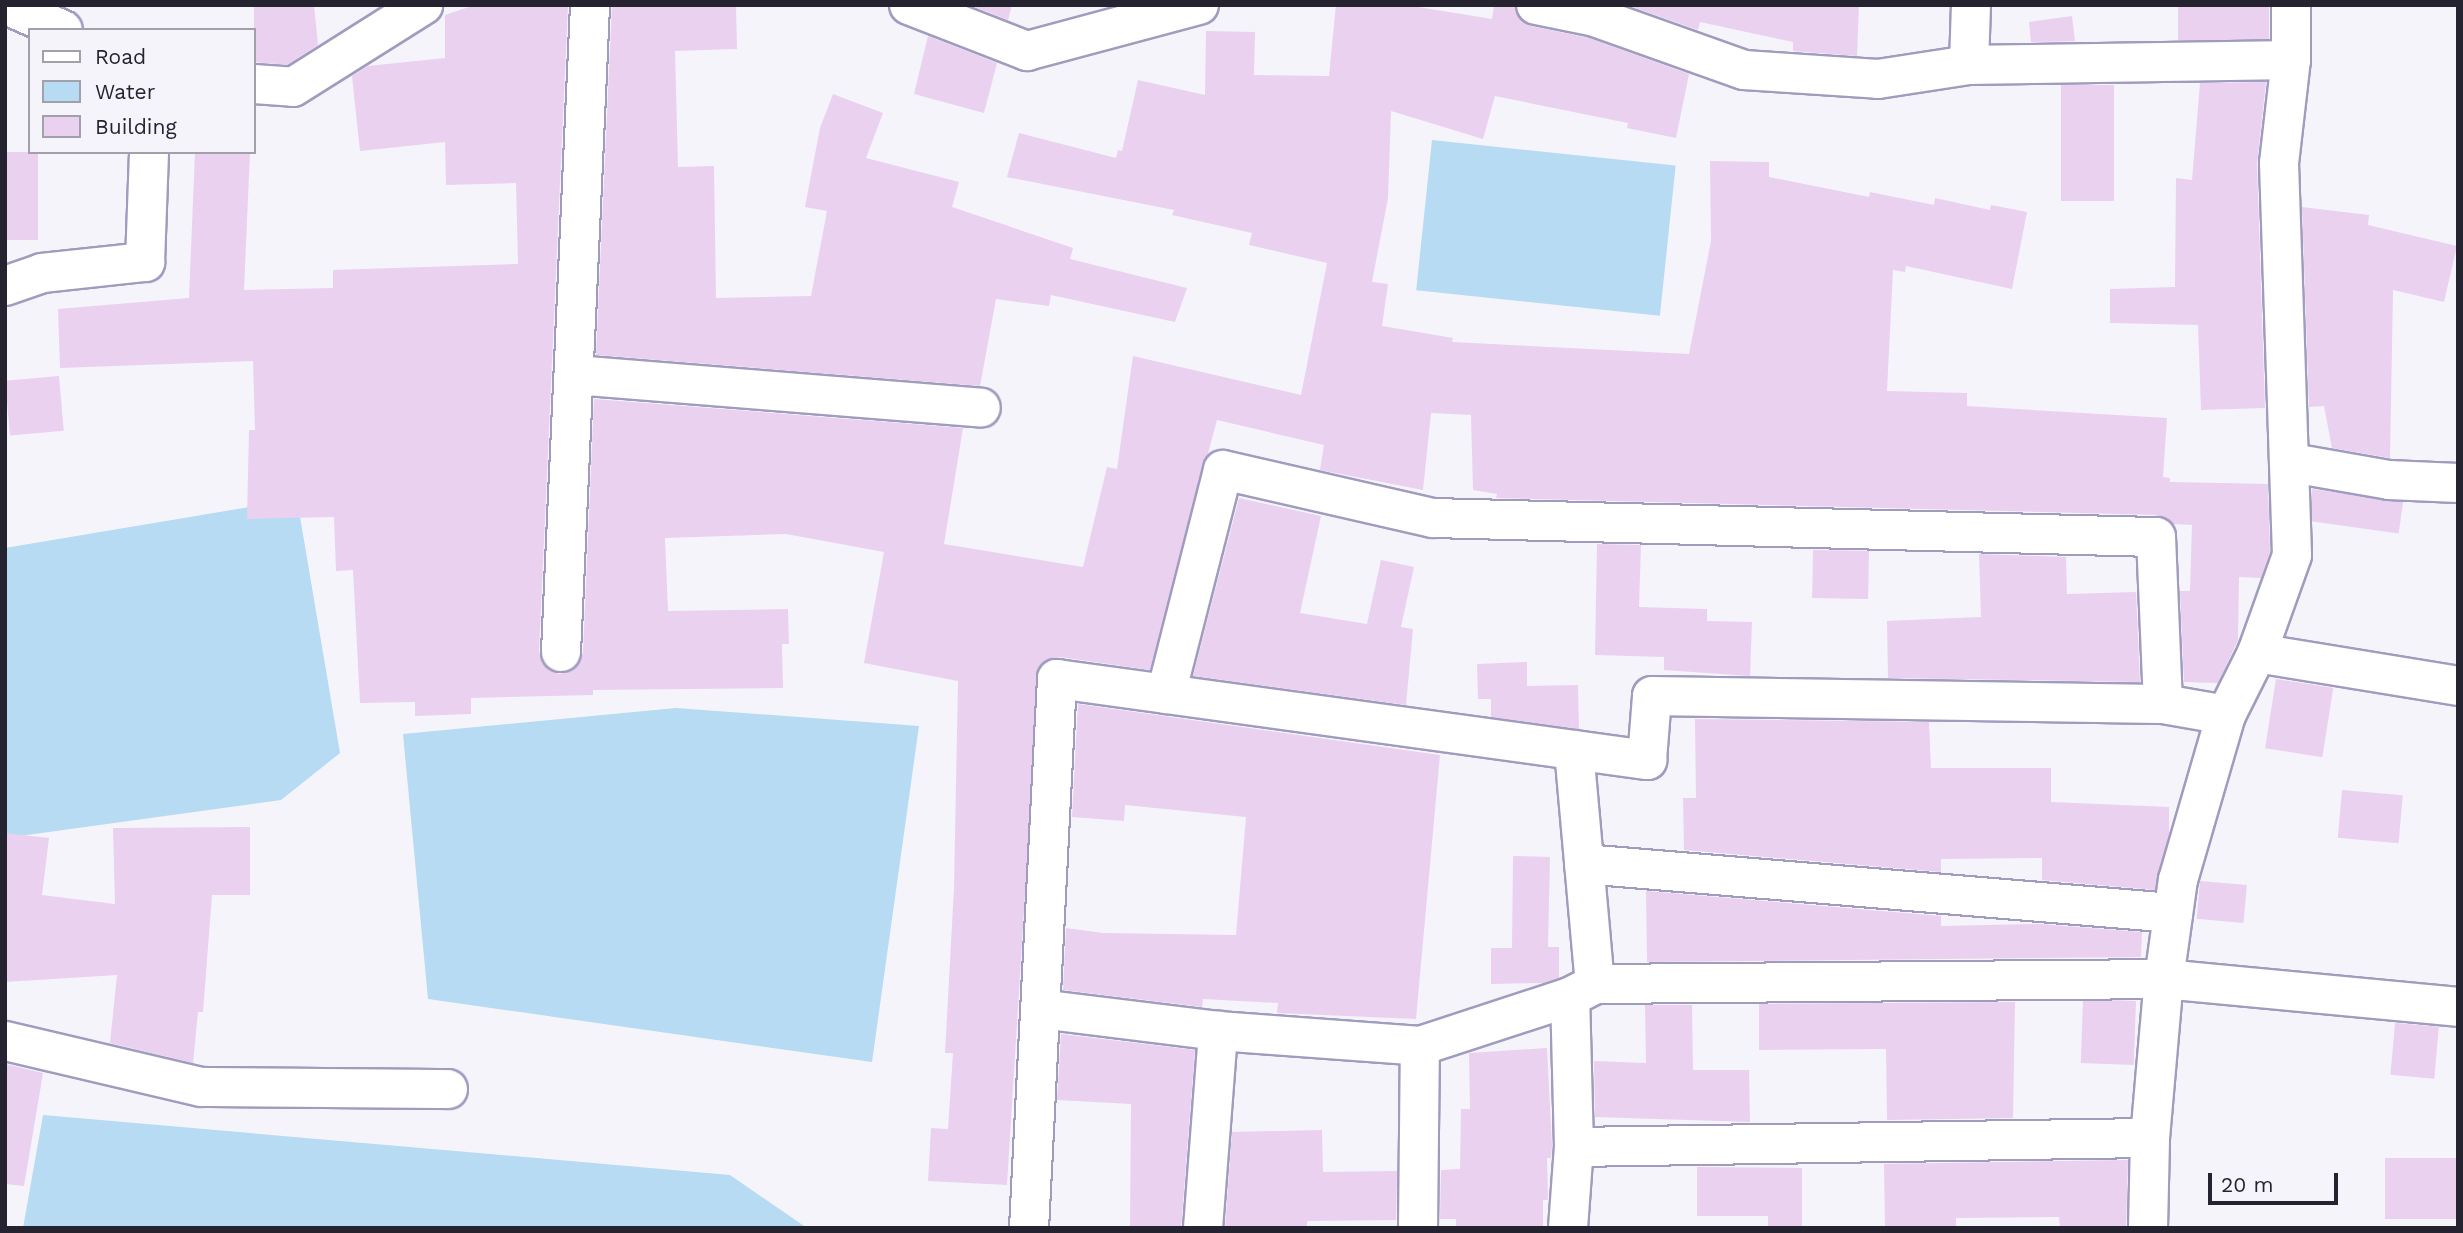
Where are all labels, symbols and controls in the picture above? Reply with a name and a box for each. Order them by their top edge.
legend [28,28,256,154]
text: Road [95,44,146,69]
text: Water [95,79,155,104]
text: Building [95,114,177,139]
scale bar [2211,1160,2340,1204]
text: 20 m [2221,1172,2273,1197]

